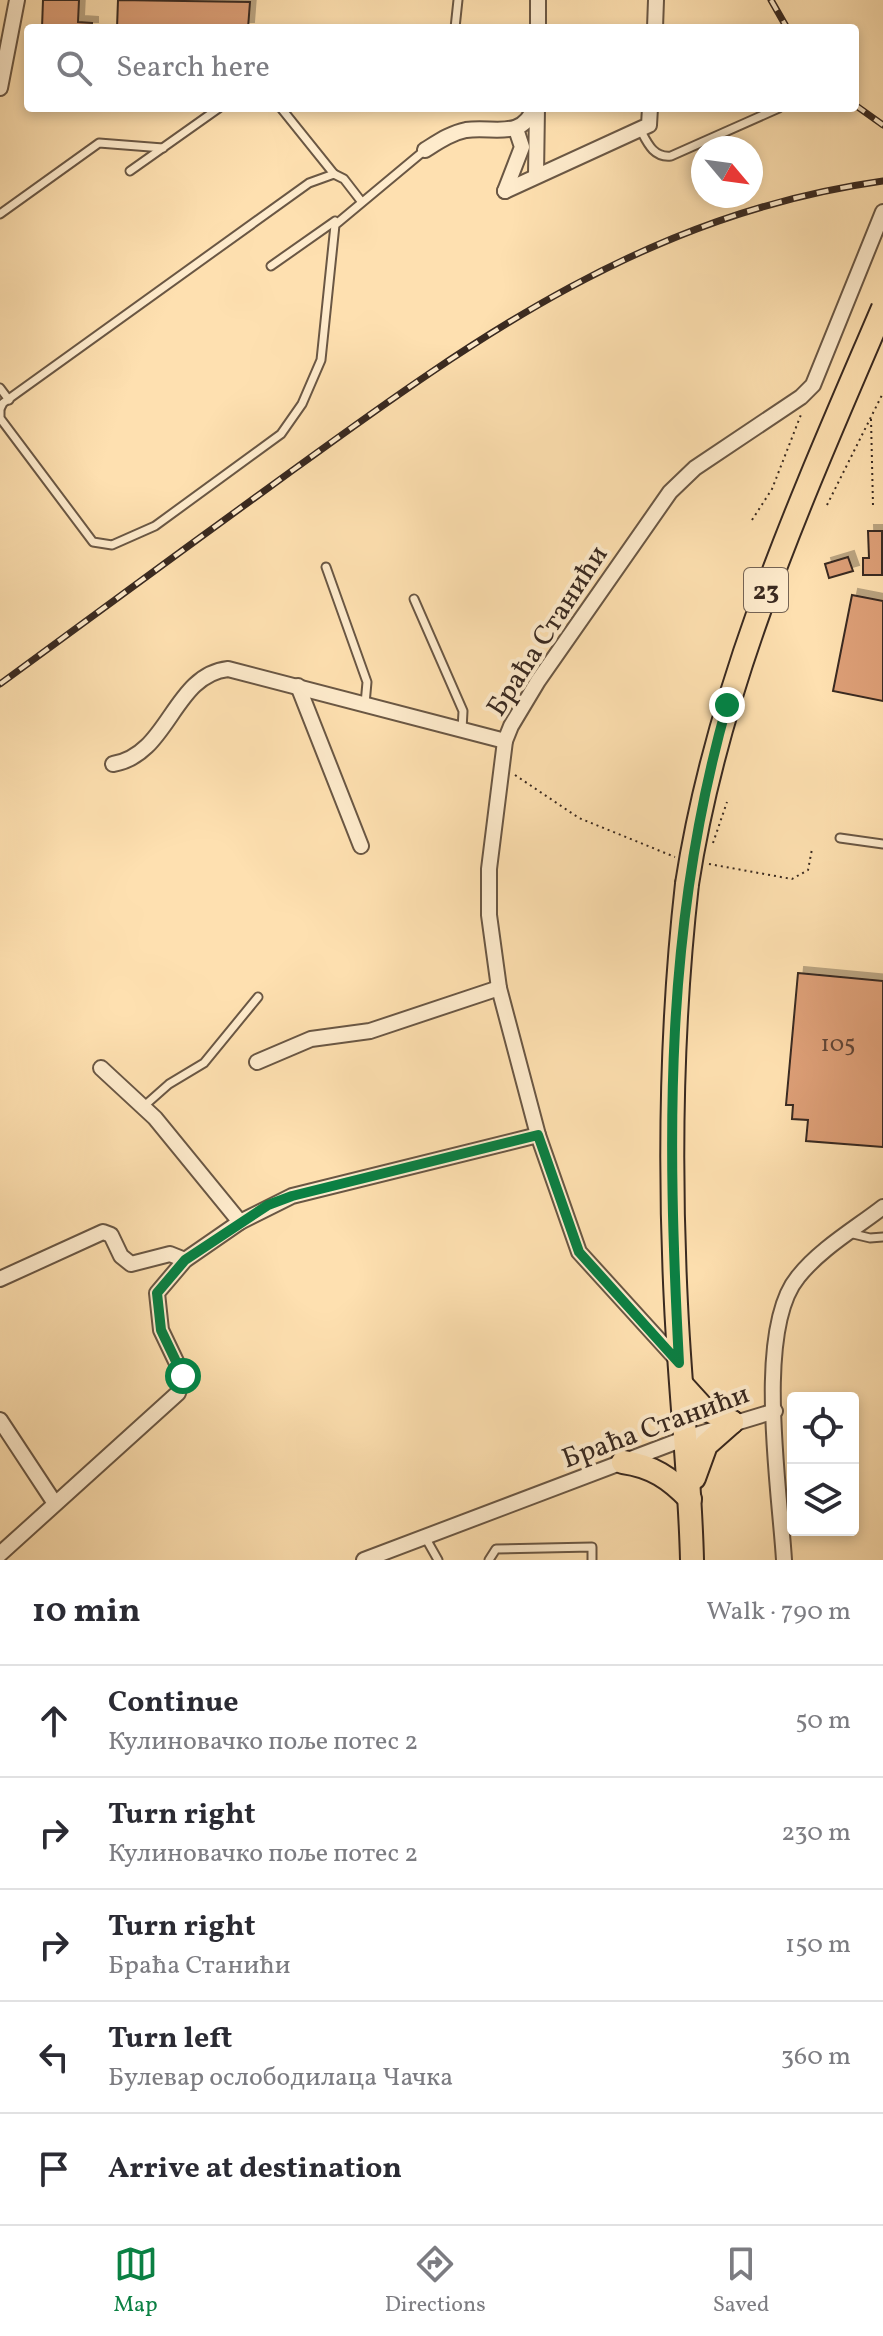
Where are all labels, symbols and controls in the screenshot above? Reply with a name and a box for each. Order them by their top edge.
search box [24,24,859,112]
icon: search [52,46,96,90]
text: Search here [116,47,270,89]
north arrow [691,136,763,208]
street label: Браћа Станићи [478,538,618,724]
road number: 23 [744,568,788,612]
route end [709,687,745,723]
house number: 105 [820,1028,856,1062]
route start [165,1358,201,1394]
street label: Браћа Станићи [557,1375,755,1479]
map controls [787,1392,859,1536]
button: locate [787,1392,859,1464]
button: layers [787,1464,859,1536]
text: 10 min [32,1589,141,1636]
text: Walk · 790 m [706,1594,851,1630]
text: Continue [108,1682,239,1724]
icon: ahead [32,1699,76,1743]
text: 50 m [795,1703,851,1739]
text: Кулиновачко поље потес 2 [108,1724,418,1760]
text: Turn right [108,1794,256,1836]
icon: right [32,1811,76,1855]
text: 230 m [781,1815,851,1851]
text: Кулиновачко поље потес 2 [108,1836,418,1872]
text: Turn right [108,1906,256,1948]
icon: right [32,1923,76,1967]
text: 150 m [785,1927,851,1963]
text: Браћа Станићи [108,1948,291,1984]
text: Turn left [108,2018,232,2060]
icon: left [32,2035,76,2079]
text: 360 m [781,2039,851,2075]
text: Булевар ослободилаца Чачка [108,2060,453,2096]
icon: arrive [32,2147,76,2191]
text: Arrive at destination [108,2148,402,2190]
tab: Map [114,2242,158,2321]
tab: Directions [385,2242,486,2321]
tab: Saved [713,2242,769,2321]

